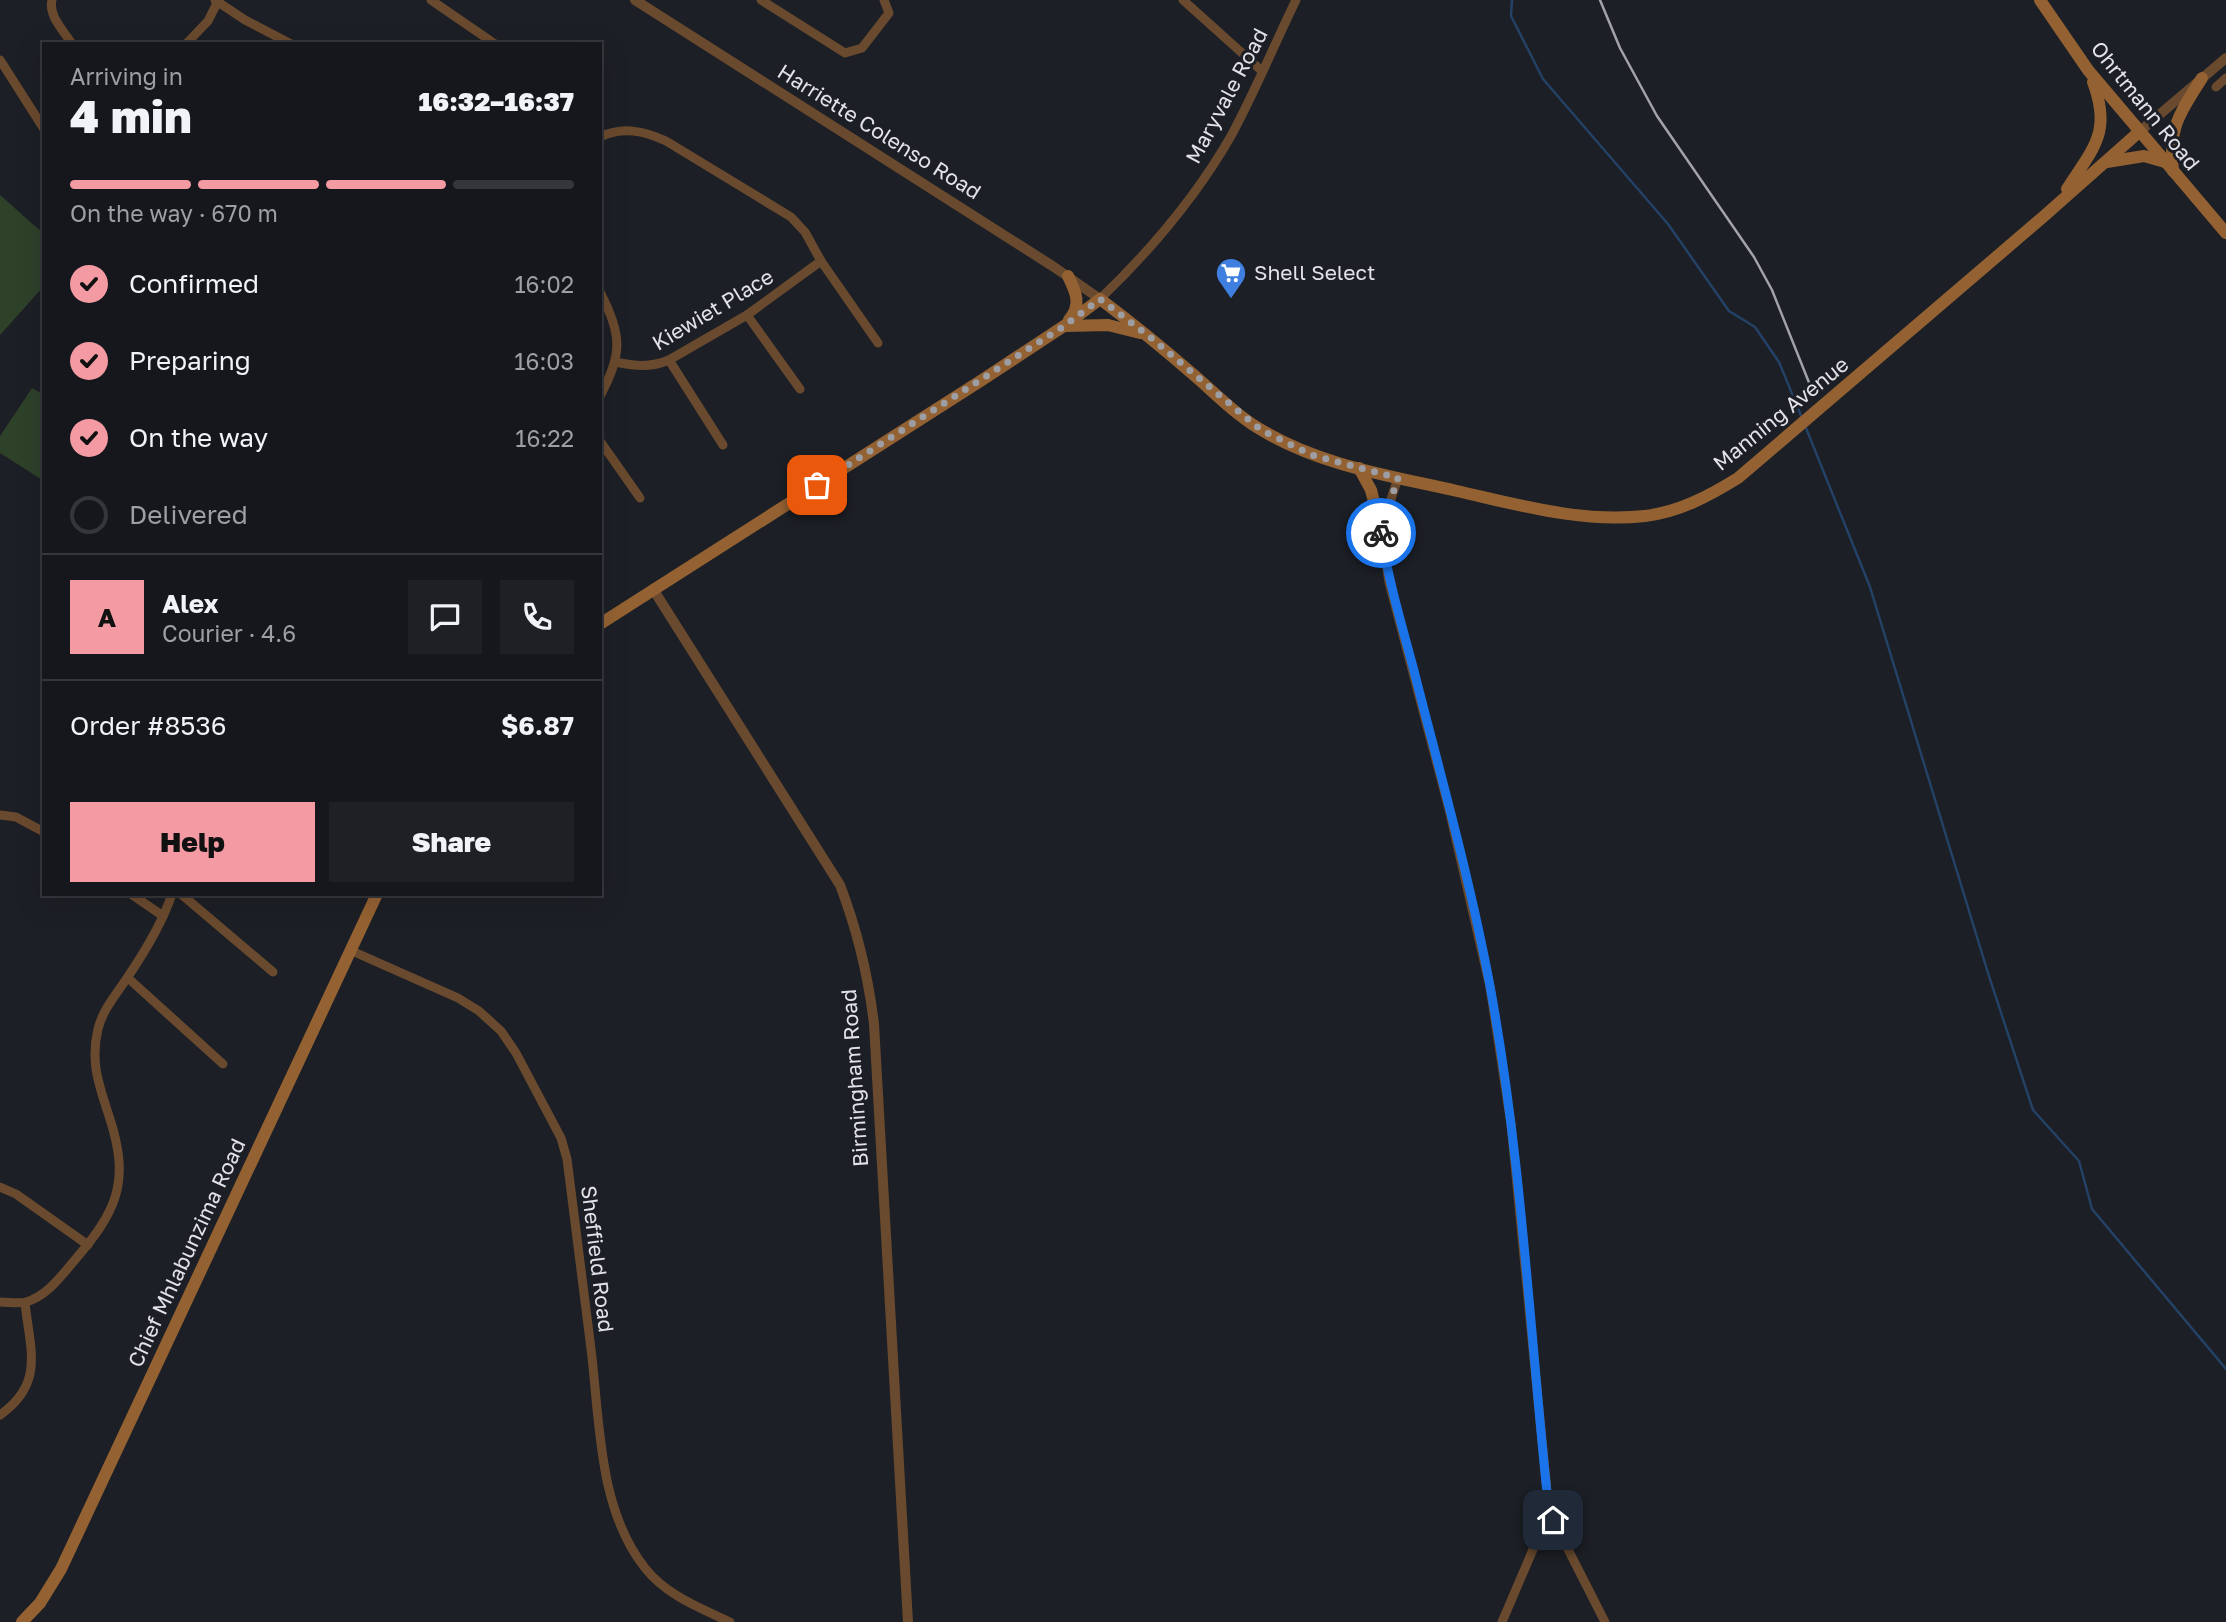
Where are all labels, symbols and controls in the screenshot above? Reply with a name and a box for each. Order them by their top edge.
street label: Maryvale Road [1180,23,1273,168]
street label: Ohrtmann Road [2086,36,2206,175]
street label: Harriette Colenso Road [773,58,986,204]
text: Arriving in [70,62,183,90]
text: 16:32–16:37 [419,86,574,117]
text: 4 min [70,88,192,143]
text: On the way · 670 m [70,199,278,227]
supermarket icon: Shell Select [1214,256,1248,300]
place label: Shell Select [1254,259,1375,285]
street label: Kiewiet Place [647,263,778,355]
icon: check [70,265,108,303]
text: Confirmed [129,268,259,299]
text: 16:02 [514,270,574,298]
icon: check [70,342,108,380]
text: Preparing [129,345,251,376]
text: 16:03 [514,347,574,375]
street label: Manning Avenue [1707,351,1853,476]
icon: check [70,419,108,457]
text: On the way [129,422,268,453]
text: 16:22 [515,424,574,452]
pin [787,455,847,515]
icon: bag [798,466,836,504]
courier [1346,498,1416,568]
text: Delivered [129,499,248,530]
icon: bike [1362,514,1400,552]
button: chat [408,580,482,654]
button: phone [500,580,574,654]
text: Alex [162,588,219,619]
text: A [98,602,116,633]
text: Courier · 4.6 [162,619,296,647]
text: Order #8536 [70,710,226,741]
text: $6.87 [501,710,574,741]
button: Help [70,802,315,882]
button: Share [329,802,574,882]
street label: Birmingham Road [835,988,873,1168]
street label: Chief Mhlabunzima Road [122,1134,251,1371]
street label: Sheffield Road [576,1184,620,1334]
pin [1523,1490,1583,1550]
icon: home [1534,1501,1572,1539]

